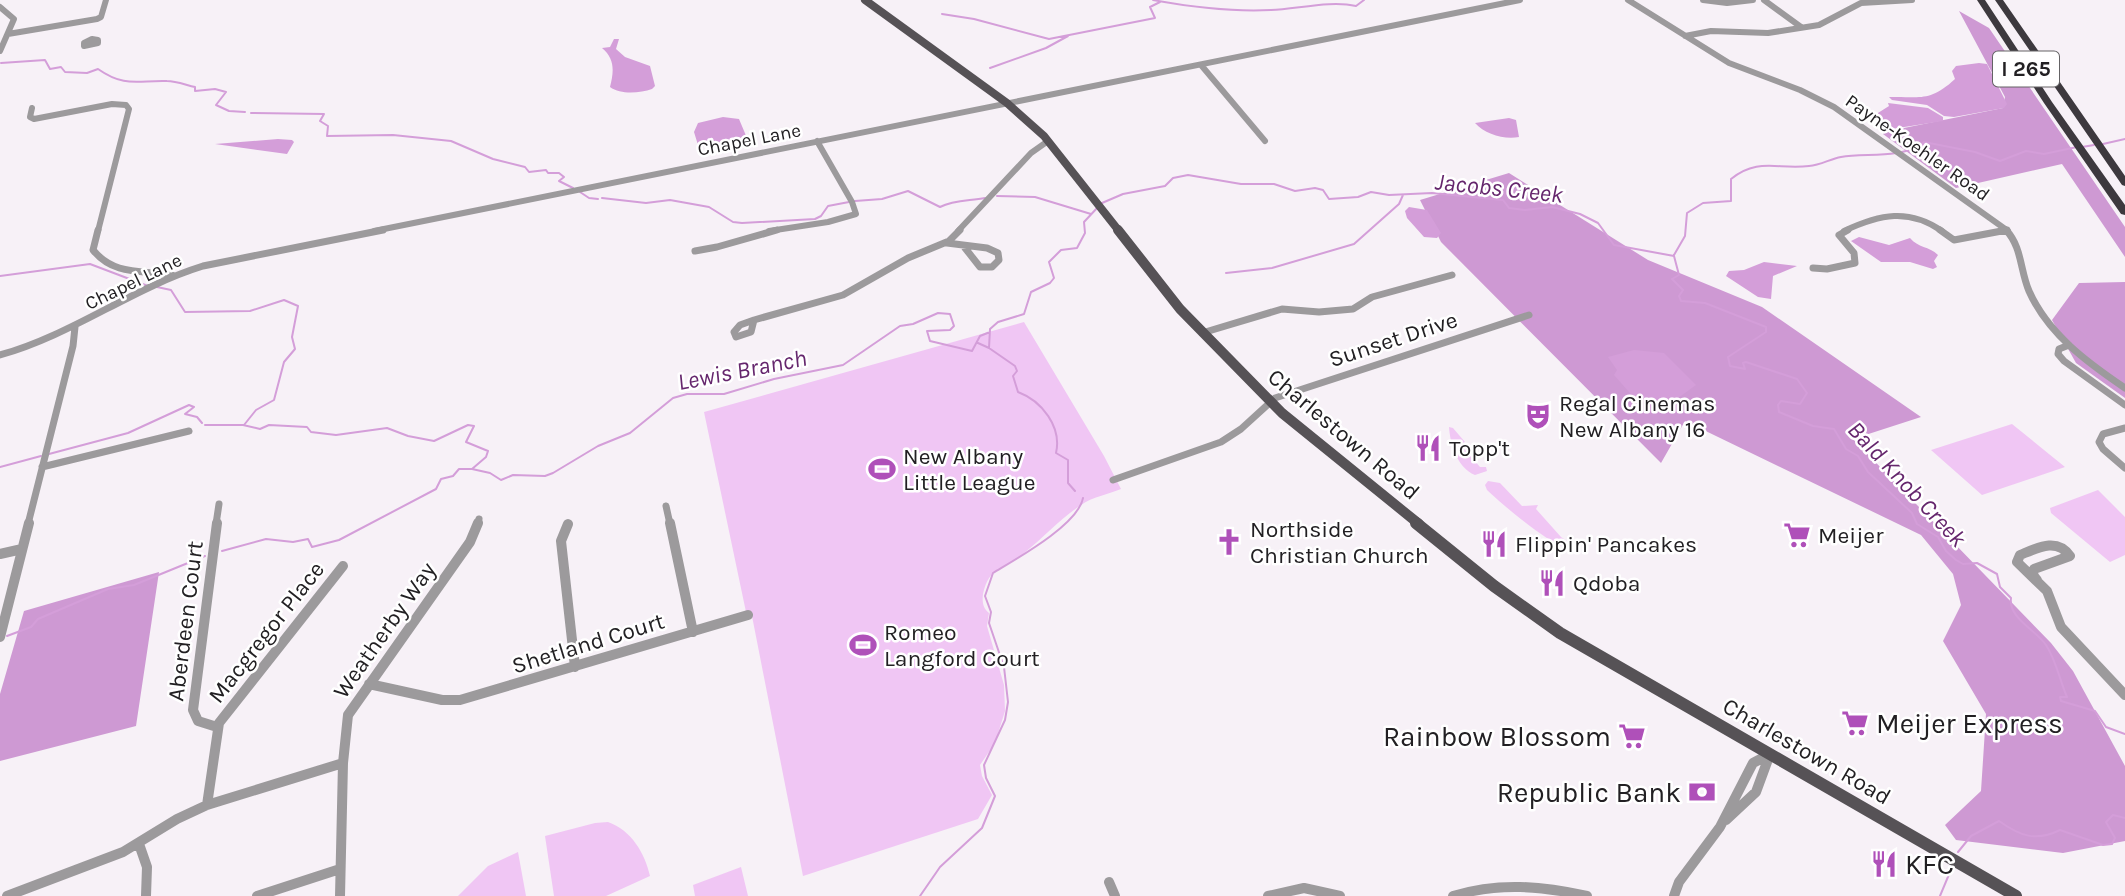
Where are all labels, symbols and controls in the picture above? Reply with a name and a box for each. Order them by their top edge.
road number: I 265 [1993,52,2059,86]
street label: Payne-Koehler Road [1841,90,1994,206]
street label: Chapel Lane [696,119,803,161]
water label: Jacobs Creek [1434,167,1565,209]
street label: Chapel Lane [81,249,185,315]
street label: Sunset Drive [1326,306,1461,373]
water label: Lewis Branch [675,344,809,396]
street label: Charlestown Road [1262,363,1425,506]
place label: Regal Cinemas New Albany 16 [1559,390,1715,443]
theatre icon: Regal Cinemas New Albany 16 [1523,401,1553,431]
water label: Bald Knob Creek [1842,416,1973,553]
restaurant icon: Topp't [1413,433,1443,463]
place label: Topp't [1449,435,1510,462]
place label: New Albany Little League [903,443,1036,496]
sports icon: New Albany Little League [867,454,897,484]
place label: Northside Christian Church [1250,516,1429,569]
supermarket icon: Meijer [1782,520,1812,550]
place label: Meijer [1818,522,1884,549]
church icon: Northside Christian Church [1214,527,1244,557]
restaurant icon: Flippin' Pancakes [1479,529,1509,559]
place label: Flippin' Pancakes [1515,531,1697,558]
street label: Aberdeen Court [162,539,209,703]
street label: Macgregor Place [203,556,330,708]
street label: Weatherby Way [327,557,442,704]
restaurant icon: Qdoba [1537,568,1567,598]
place label: Qdoba [1573,570,1640,597]
street label: Shetland Court [509,607,668,679]
place label: Romeo Langford Court [884,619,1040,672]
sports icon: Romeo Langford Court [848,630,878,660]
street label: Charlestown Road [1718,692,1896,810]
place label: Meijer Express [1876,707,2063,740]
supermarket icon: Meijer Express [1840,708,1870,738]
place label: Rainbow Blossom [1383,720,1611,753]
supermarket icon: Rainbow Blossom [1617,721,1647,751]
place label: Republic Bank [1497,776,1681,809]
bank icon: Republic Bank [1687,777,1717,807]
place label: KFC [1905,848,1954,881]
restaurant icon: KFC [1869,849,1899,879]

